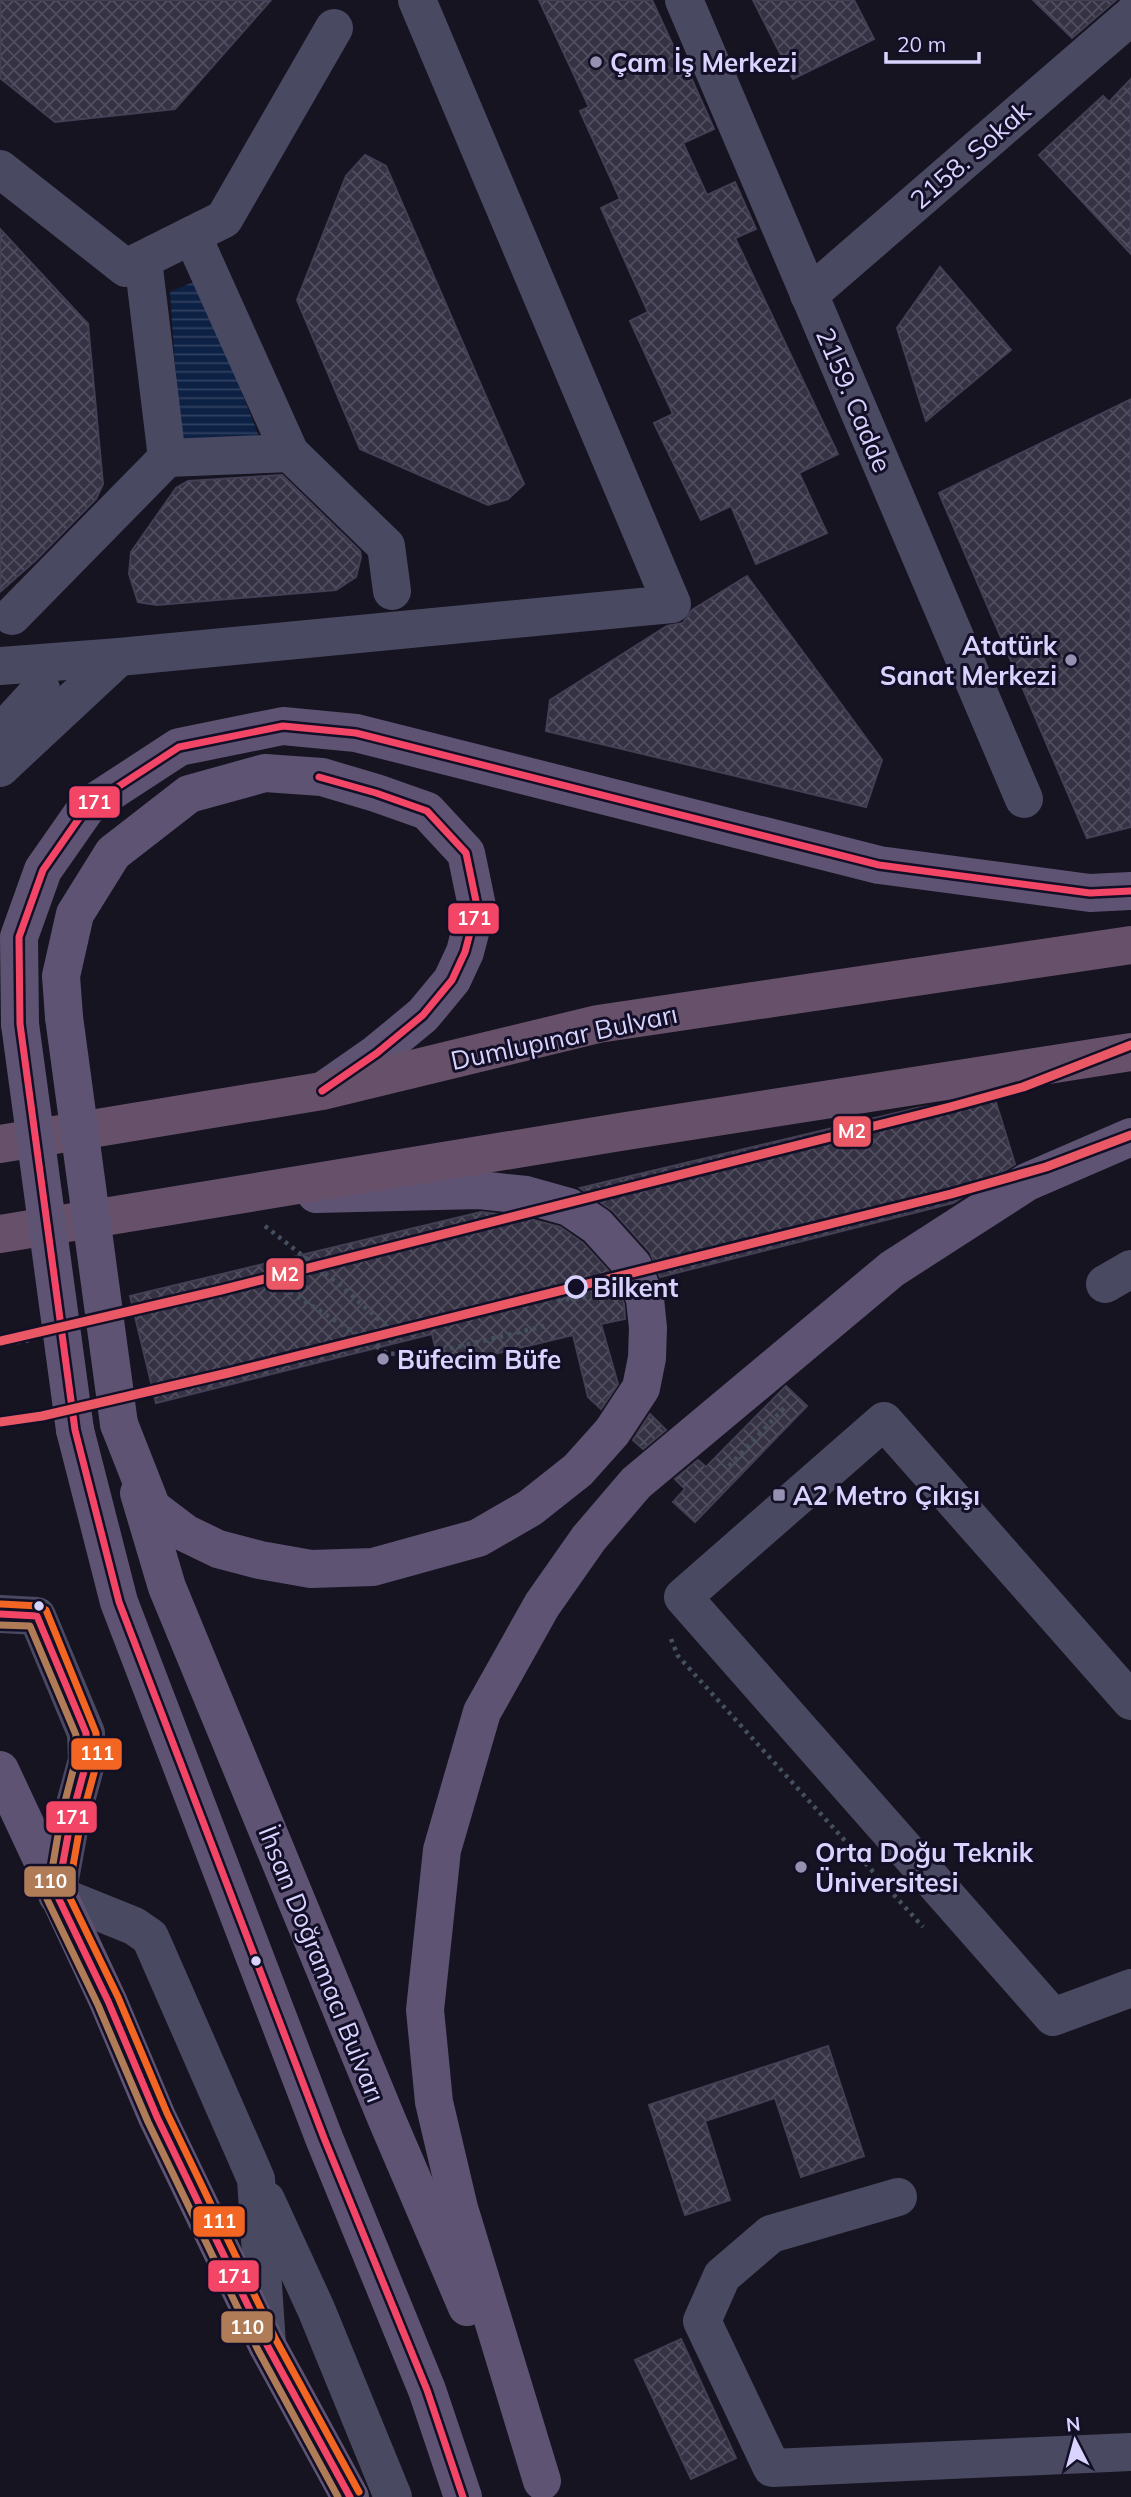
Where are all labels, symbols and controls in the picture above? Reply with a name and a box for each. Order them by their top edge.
scale bar [886,21,979,65]
text: 20 m [897,31,946,57]
place label: Çam İş Merkezi [610,46,797,79]
marker: Çam İş Merkezi [588,54,604,70]
street label: 2158. Sokak [903,93,1037,216]
street label: 2159. Cadde [809,323,899,477]
place label: Atatürk Sanat Merkezi [880,629,1058,692]
marker: Atatürk Sanat Merkezi [1063,652,1079,668]
line badge: 171 [68,785,121,819]
text: 171 [77,790,111,814]
line badge: 171 [447,902,500,935]
text: 171 [457,906,491,930]
street label: Dumlupınar Bulvarı [448,997,680,1077]
line badge: M2 [832,1115,872,1148]
text: M2 [838,1119,866,1143]
line badge: M2 [265,1257,305,1291]
text: M2 [271,1262,299,1286]
place label: Bilkent [593,1271,679,1304]
marker: Bilkent [565,1276,587,1298]
place label: Büfecim Büfe [397,1343,561,1376]
marker: Büfecim Büfe [375,1351,391,1367]
place label: A2 Metro Çıkışı [793,1479,980,1512]
marker: A2 Metro Çıkışı [771,1487,787,1503]
unlabelled marker [32,1599,46,1613]
line badge: 111 [70,1737,123,1771]
text: 111 [80,1741,114,1765]
line badge: 171 [45,1800,98,1834]
text: 171 [55,1805,89,1829]
street label: İhsan Doğramacı Bulvarı [251,1821,393,2107]
place label: Orta Doğu Teknik Üniversitesi [815,1836,1034,1899]
marker: Orta Doğu Teknik Üniversitesi [793,1859,809,1875]
line badge: 110 [23,1865,77,1898]
text: 110 [33,1869,67,1893]
unlabelled marker [249,1954,263,1968]
line badge: 111 [192,2205,246,2238]
text: 111 [202,2209,236,2233]
line badge: 171 [207,2259,260,2293]
text: 171 [217,2264,251,2288]
line badge: 110 [220,2310,274,2344]
text: 110 [230,2315,264,2339]
north arrow [1040,2406,1110,2476]
text: N [1065,2411,1082,2437]

